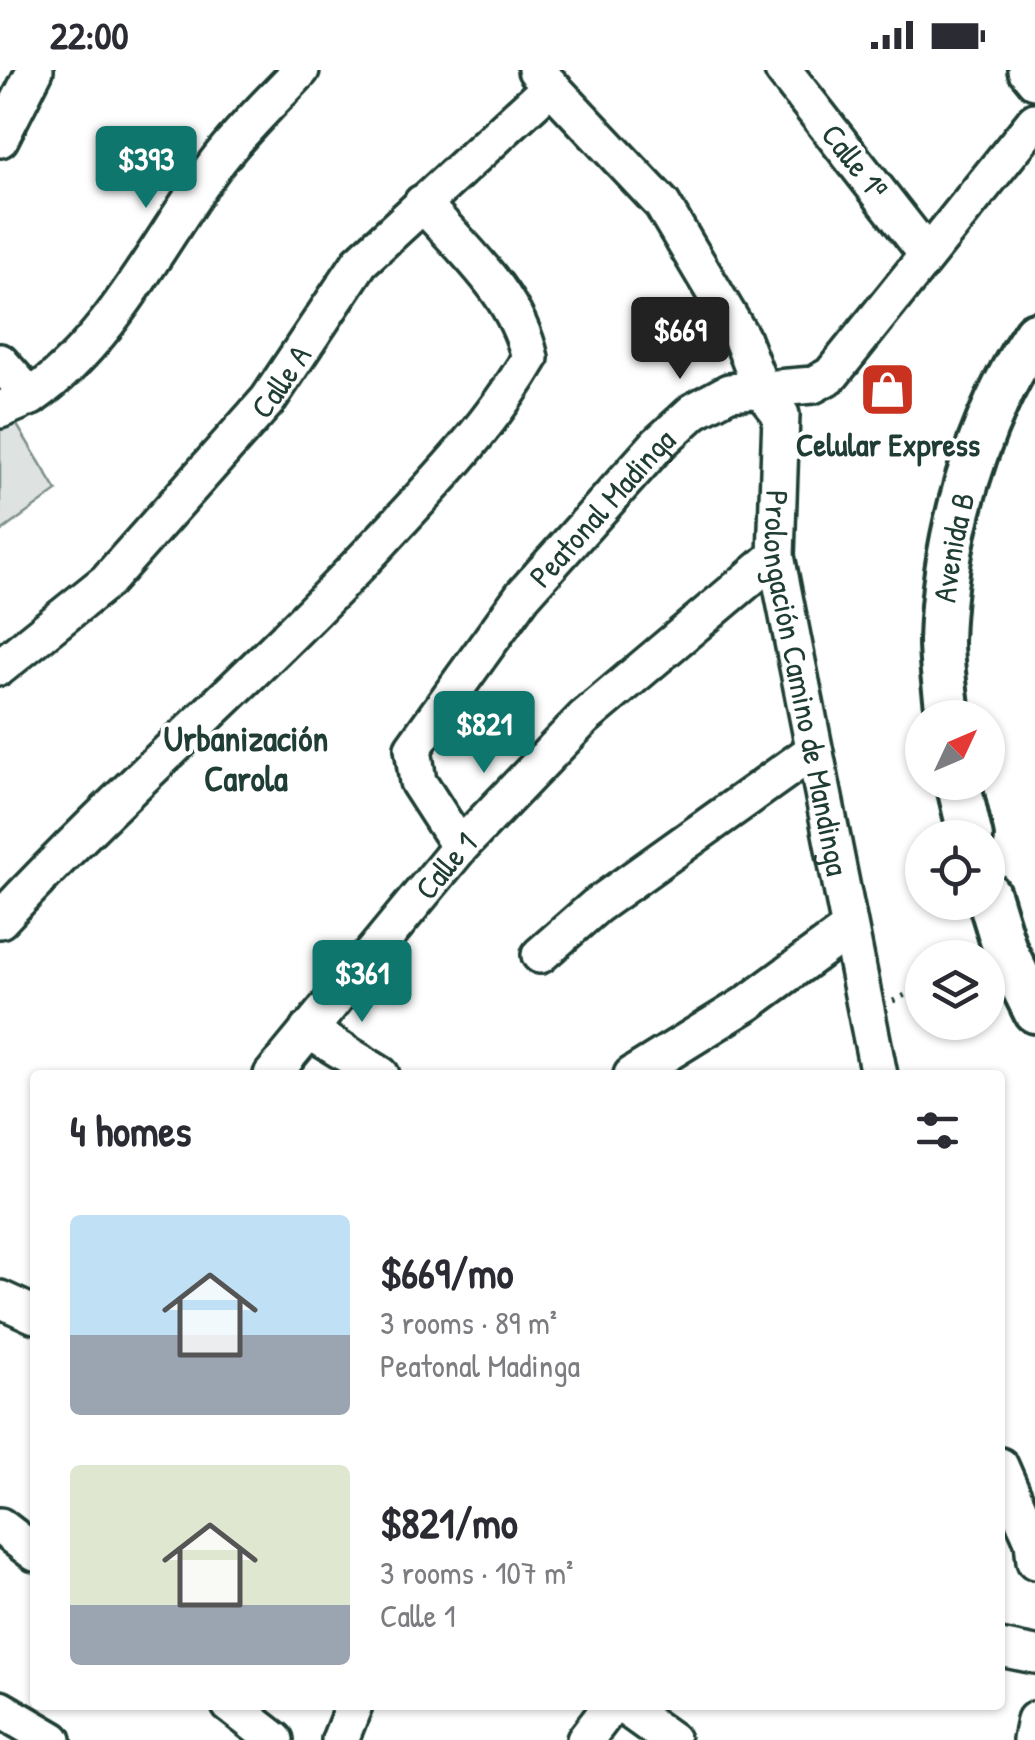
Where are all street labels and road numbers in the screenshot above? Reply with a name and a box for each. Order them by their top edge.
street label: Calle 1ª [812,114,898,208]
street label: Calle A [240,336,321,427]
street label: Peatonal Madinga [519,418,684,596]
street label: Avenida B [922,487,984,604]
street label: Prolongación Camino de Mandinga [754,490,860,879]
street label: Calle 1 [404,822,485,908]

